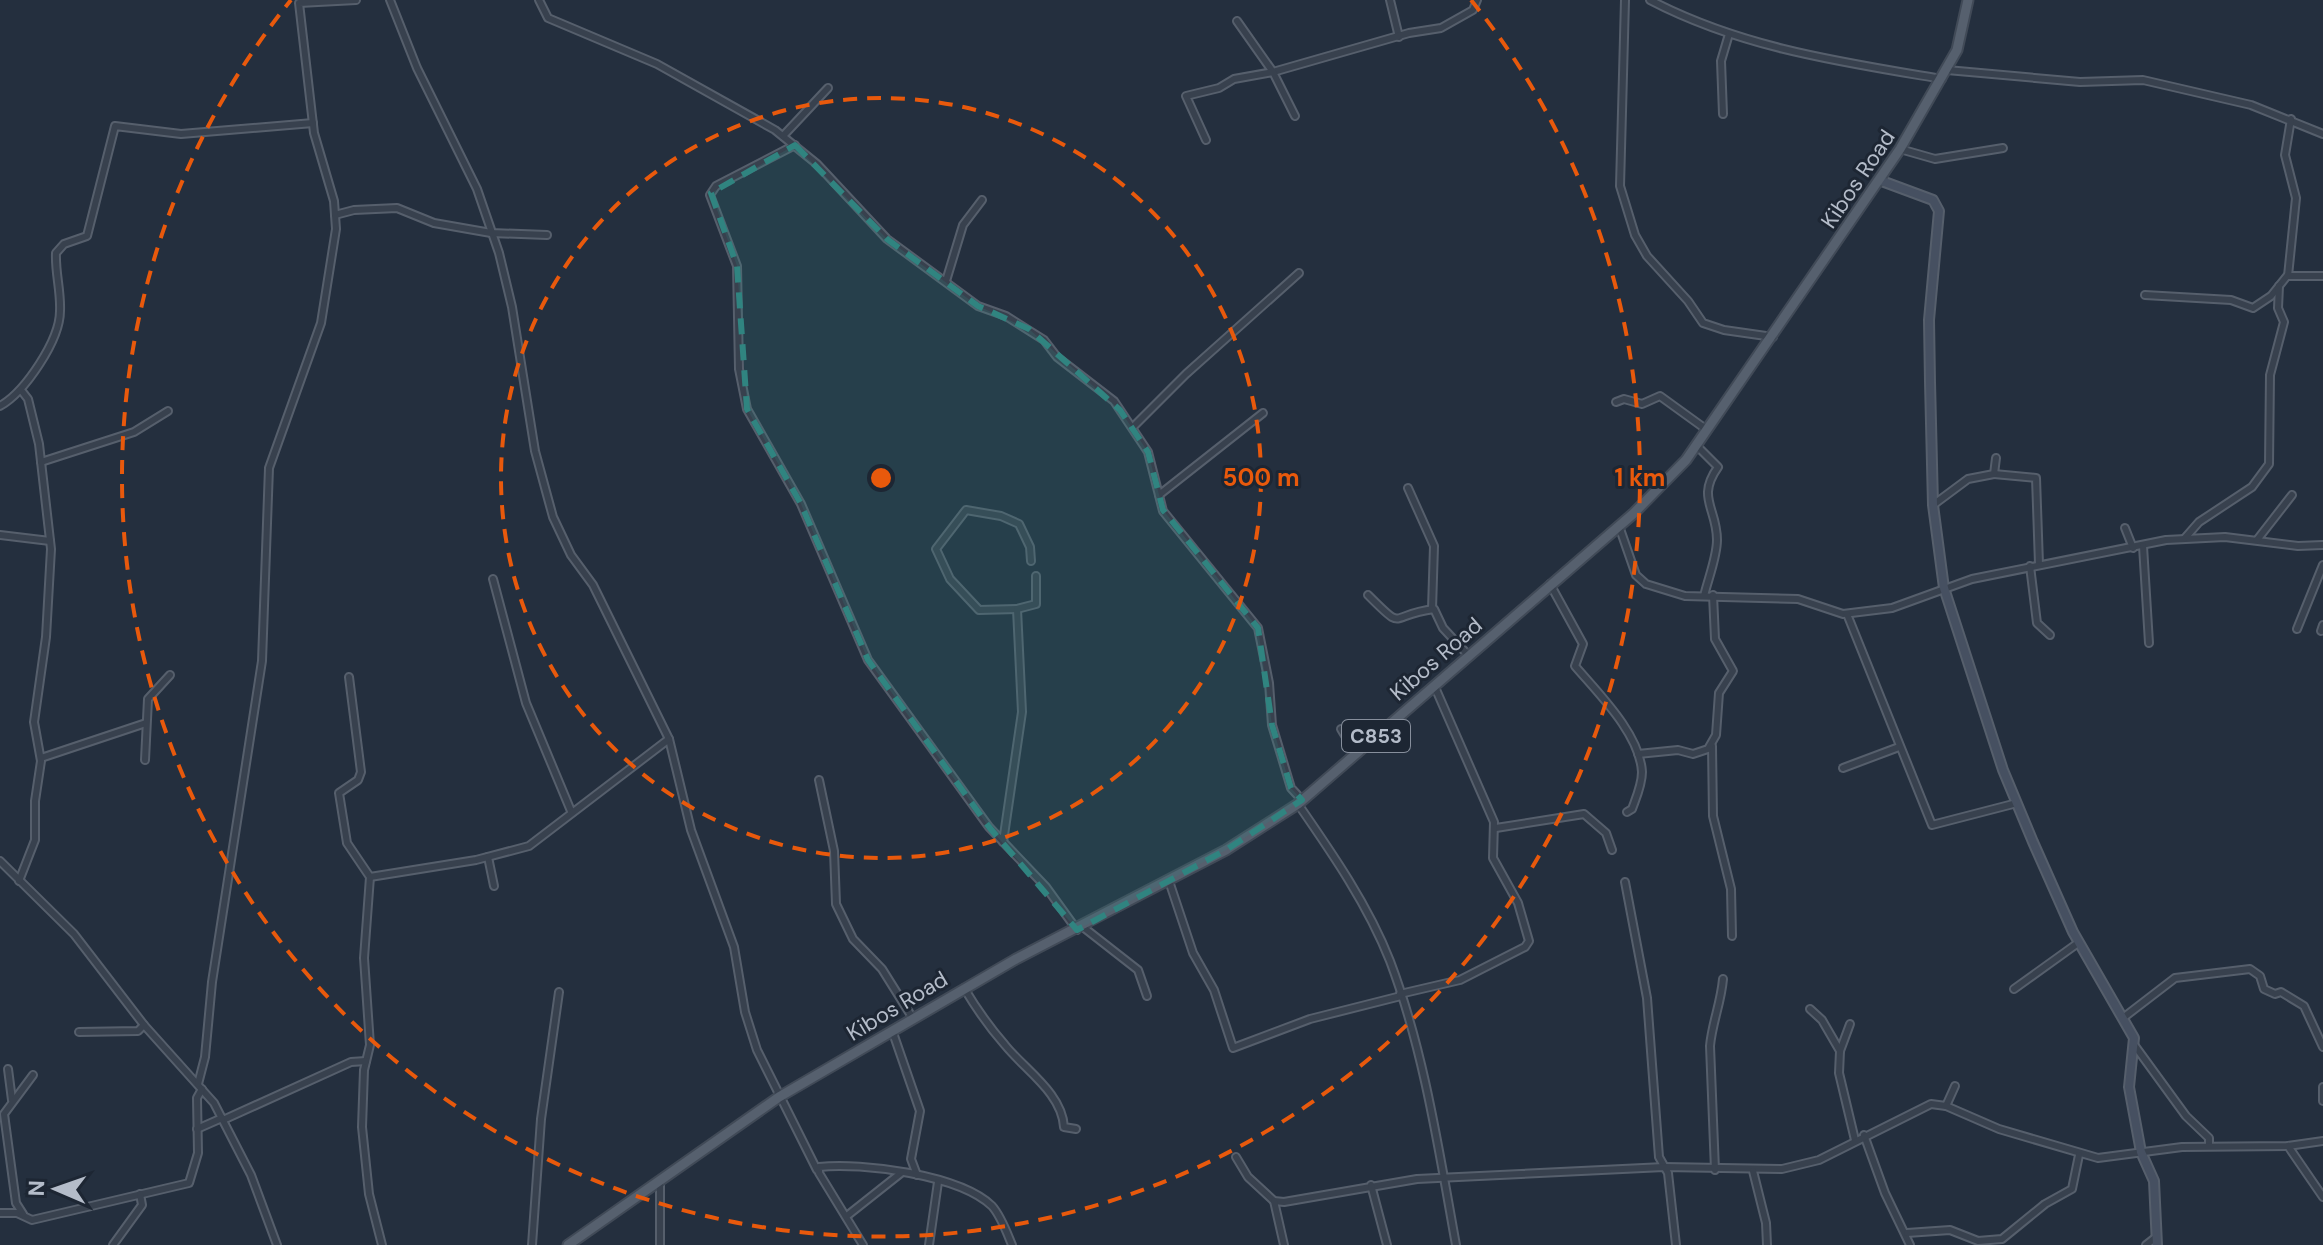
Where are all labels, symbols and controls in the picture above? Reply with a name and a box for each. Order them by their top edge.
street label: Kibos Road [1814,124,1902,234]
text: 500 m [1223,462,1299,493]
text: 1 km [1615,462,1665,493]
centre of rings [867,464,895,492]
street label: Kibos Road [1384,611,1488,707]
road number: C853 [1342,720,1410,752]
street label: Kibos Road [841,964,953,1048]
north arrow [16,1149,96,1229]
text: N [22,1180,51,1197]

